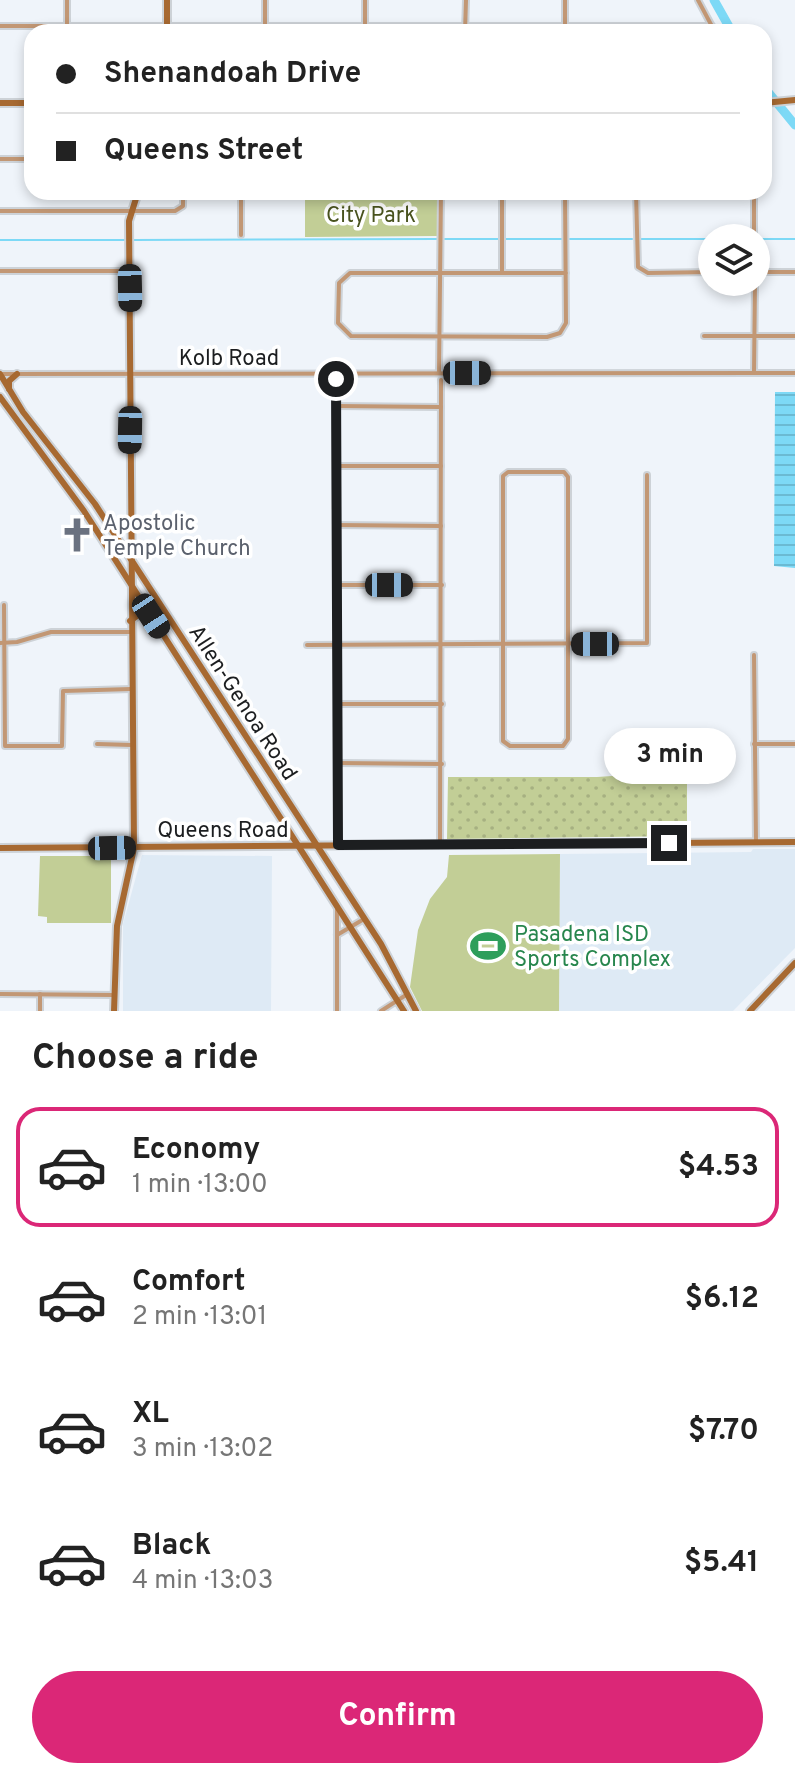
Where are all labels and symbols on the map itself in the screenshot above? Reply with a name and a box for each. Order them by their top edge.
park label: City Park [326,203,416,230]
car [118,264,142,312]
street label: Kolb Road [179,346,279,373]
route start [318,361,354,397]
car [443,361,491,385]
car [118,406,142,454]
place label: Apostolic Temple Church [103,511,251,563]
church icon: Apostolic Temple Church [58,516,96,554]
car [365,573,413,597]
car [128,589,174,643]
street label: Allen-Genoa Road [182,621,302,786]
car [571,632,619,656]
callout: 3 min [603,727,735,783]
street label: Queens Road [157,818,289,845]
route end [651,825,687,861]
car [88,836,136,860]
place label: Pasadena ISD Sports Complex [514,922,671,974]
sports icon: Pasadena ISD Sports Complex [469,927,507,965]

